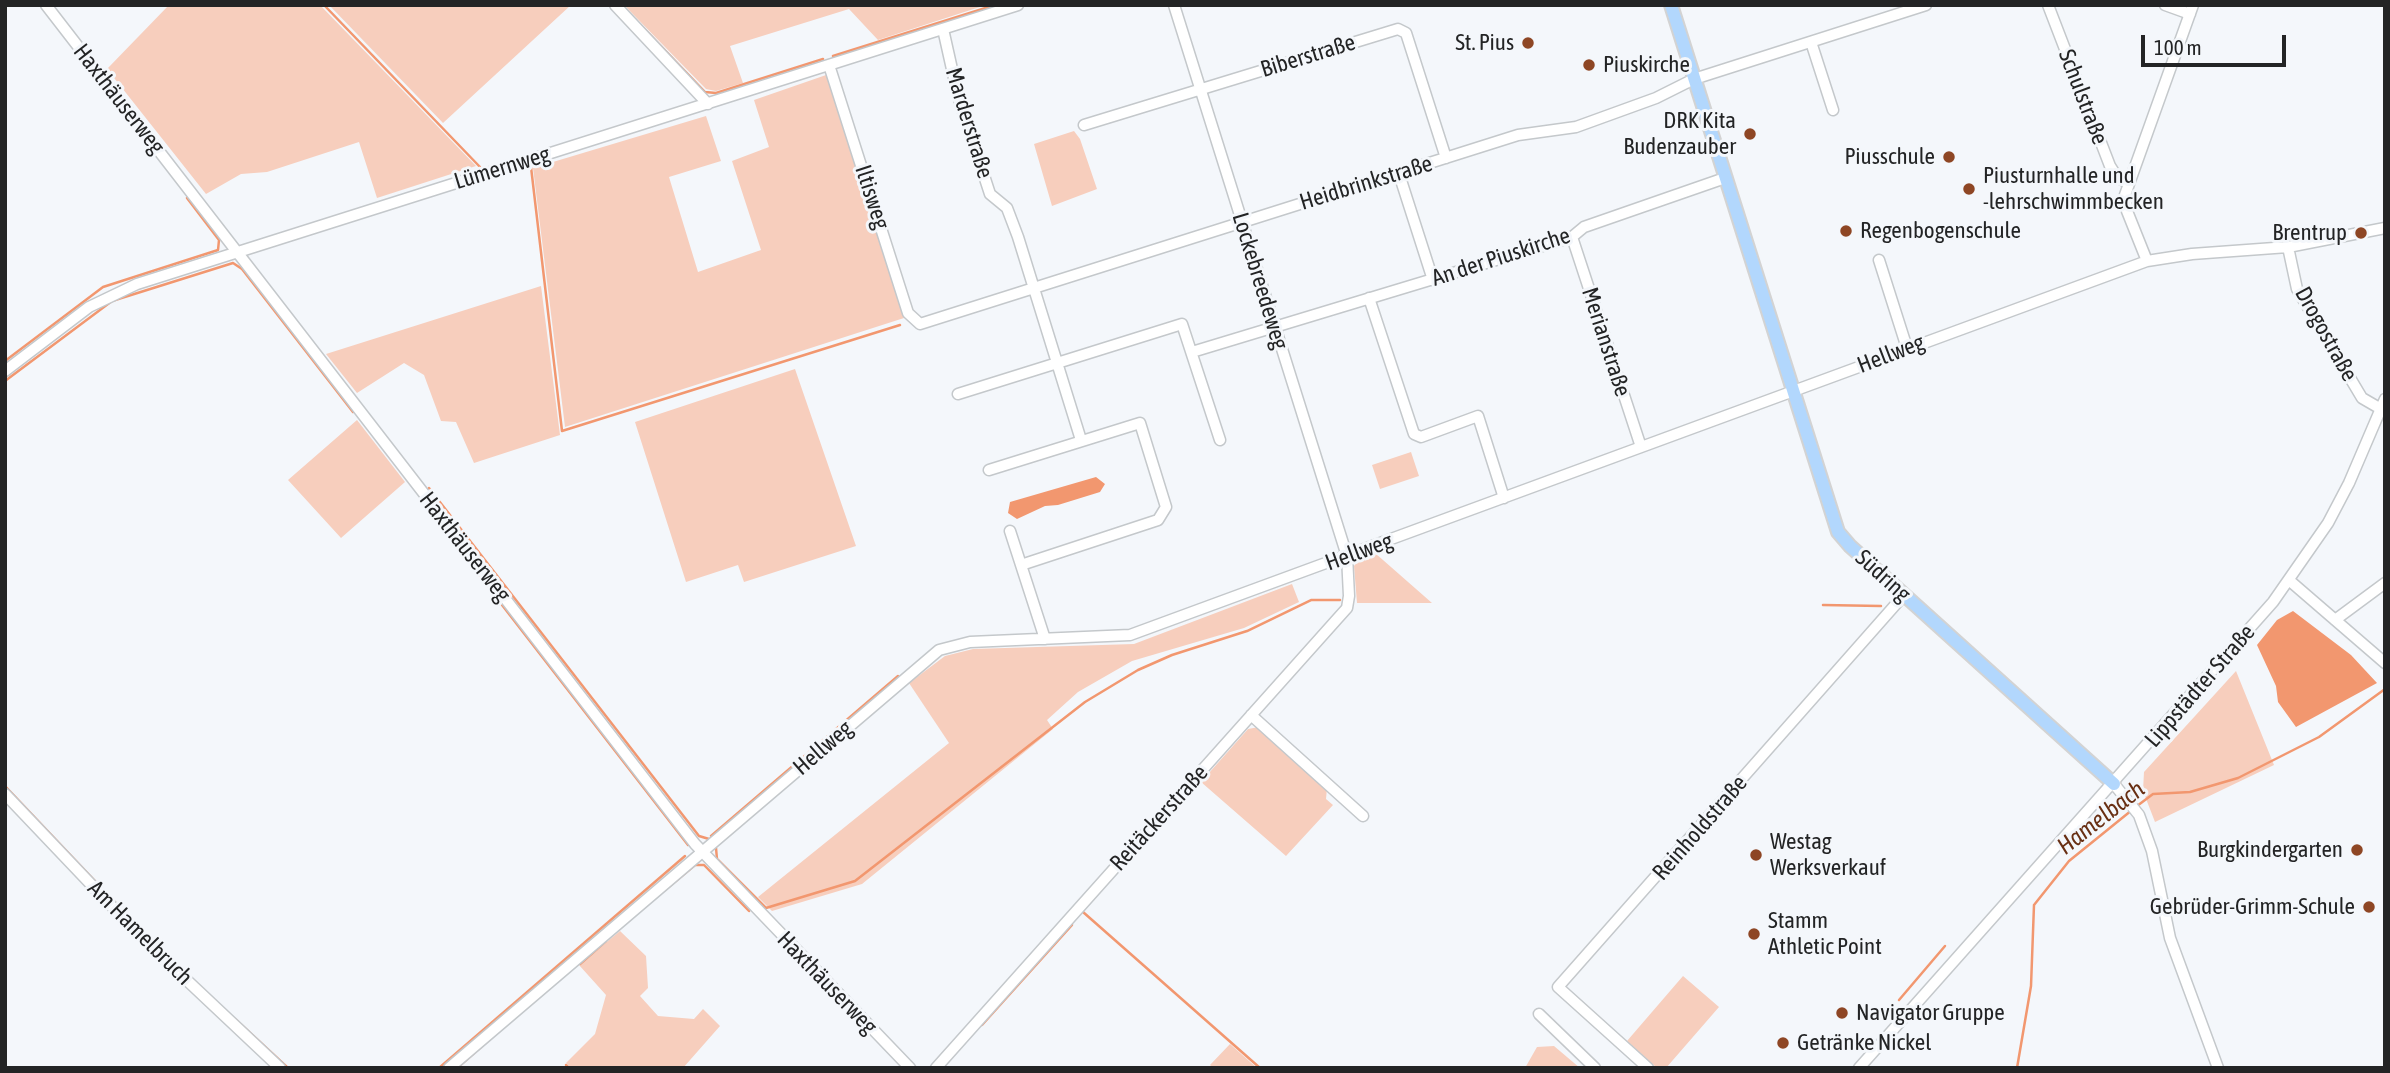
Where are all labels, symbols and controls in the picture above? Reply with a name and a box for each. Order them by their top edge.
scale bar [2145,21,2290,65]
street label: Biberstraße [1257,29,1359,83]
place label: St. Pius [1455,29,1514,57]
marker: St. Pius [1520,35,1536,51]
text: 100 m [2154,35,2202,59]
street label: Haxthäuserweg [67,38,171,160]
street label: Schulstraße [2052,46,2114,148]
place label: Piuskirche [1603,51,1690,79]
marker: Piuskirche [1581,57,1597,73]
street label: Marderstraße [939,64,999,182]
place label: DRK Kita Budenzauber [1623,107,1736,161]
marker: DRK Kita Budenzauber [1742,126,1758,142]
street label: Lümernweg [451,140,553,196]
place label: Piusschule [1844,143,1935,171]
marker: Piusschule [1941,149,1957,165]
street label: Heidbrinkstraße [1296,150,1436,216]
street label: Iltisweg [849,161,895,233]
place label: Piusturnhalle und -lehrschwimmbecken [1983,162,2164,216]
marker: Piusturnhalle und -lehrschwimmbecken [1961,181,1977,197]
street label: Lockebreedeweg [1226,209,1294,353]
place label: Regenbogenschule [1860,217,2021,245]
place label: Brentrup [2272,219,2347,247]
street label: An der Piuskirche [1428,222,1574,292]
marker: Regenbogenschule [1838,223,1854,239]
marker: Brentrup [2353,225,2369,241]
street label: Drogostraße [2289,282,2363,386]
street label: Merianstraße [1575,284,1637,400]
street label: Hellweg [1854,329,1928,379]
street label: Haxthäuserweg [413,486,517,608]
street label: Hellweg [1322,527,1396,577]
street label: Südring [1850,544,1916,608]
street label: Lippstädter Straße [2139,619,2261,753]
street label: Hellweg [788,715,858,781]
street label: Reitäckerstraße [1104,759,1214,877]
street label: Reinholdstraße [1647,770,1753,886]
water label: Hamelbach [2052,775,2150,861]
place label: Westag Werksverkauf [1770,828,1886,882]
place label: Burgkindergarten [2197,836,2343,864]
marker: Burgkindergarten [2349,842,2365,858]
marker: Westag Werksverkauf [1748,847,1764,863]
street label: Am Hamelbruch [82,875,198,991]
place label: Gebrüder-Grimm-Schule [2150,893,2355,921]
marker: Gebrüder-Grimm-Schule [2361,899,2377,915]
place label: Stamm Athletic Point [1768,907,1882,961]
street label: Haxthäuserweg [771,926,883,1040]
marker: Stamm Athletic Point [1746,926,1762,942]
place label: Navigator Gruppe [1856,999,2005,1027]
marker: Navigator Gruppe [1834,1005,1850,1021]
place label: Getränke Nickel [1797,1029,1931,1057]
marker: Getränke Nickel [1775,1035,1791,1051]

